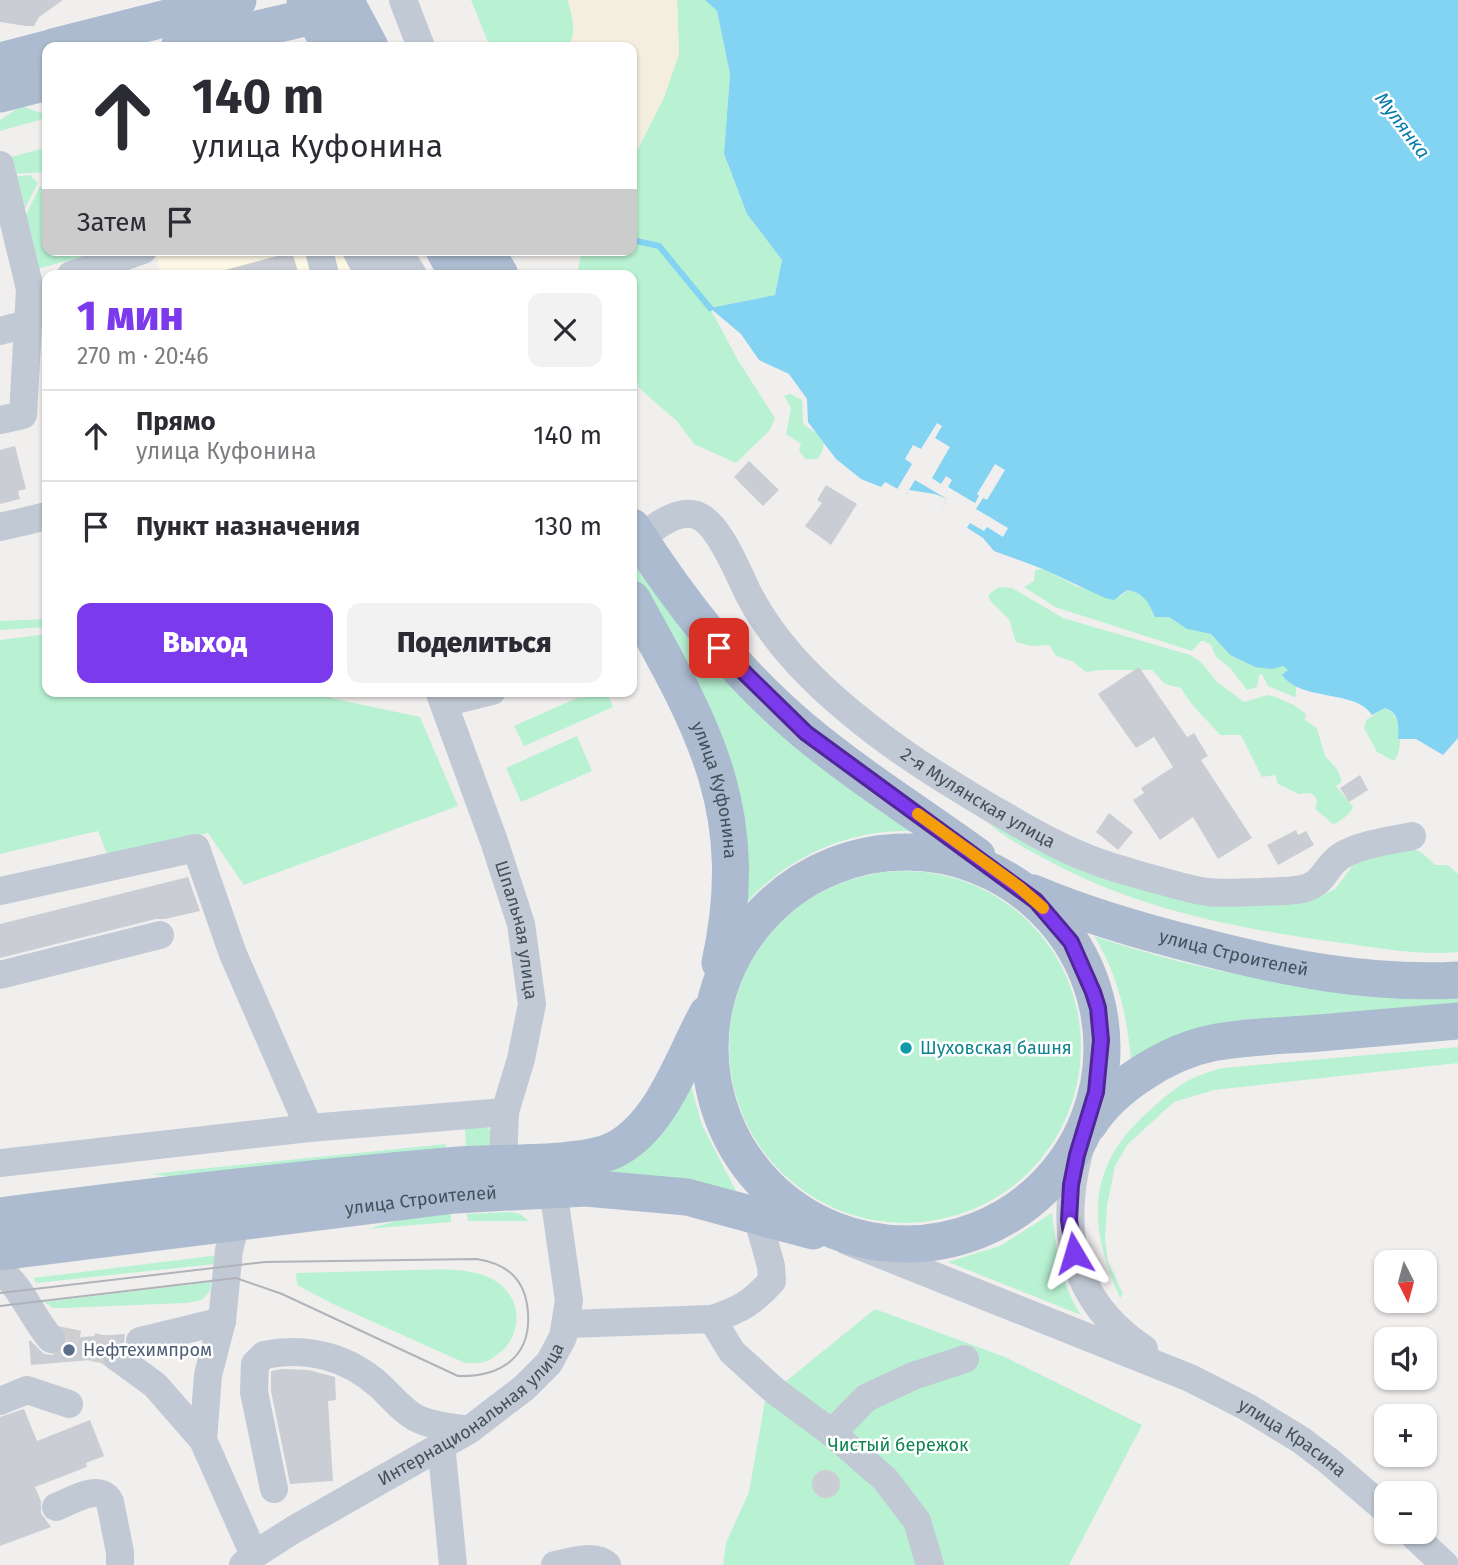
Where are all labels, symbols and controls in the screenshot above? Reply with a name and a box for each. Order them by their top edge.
text: 140 m [192,67,324,126]
icon: ahead [77,70,168,161]
water label: Мулянка [1370,88,1435,163]
text: улица Куфонина [192,127,443,165]
icon: arrive [161,203,199,241]
text: Затем [77,207,147,238]
text: 1 мин [77,291,184,341]
button: close [528,293,602,367]
text: 270 m · 20:46 [77,342,209,370]
text: Прямо [136,406,216,437]
icon: ahead [77,417,115,455]
text: 140 m [533,420,602,451]
text: улица Куфонина [136,437,317,465]
icon: arrive [77,508,115,546]
text: Пункт назначения [136,511,360,542]
text: 130 m [534,511,602,542]
button: Выход [77,603,333,683]
button: Поделиться [347,603,602,683]
pin [689,618,749,678]
icon: arrive [700,629,738,667]
street label: улица Куфонина [686,718,741,859]
street label: 2-я Мулянская улица [896,743,1059,853]
street label: Шпальная улица [490,858,542,1001]
street label: улица Строителей [1157,925,1310,981]
place label: Шуховская башня [920,1037,1072,1059]
marker: Шуховская башня [898,1040,914,1056]
street label: улица Строителей [344,1182,497,1220]
position arrow [1037,1216,1111,1290]
north arrow [1374,1250,1437,1312]
map controls [1374,1250,1437,1544]
button: sound [1374,1327,1437,1390]
place label: Нефтехимпром [83,1339,212,1361]
street label: Интернациональная улица [374,1339,569,1491]
marker: Нефтехимпром [61,1342,77,1358]
street label: улица Красина [1235,1393,1351,1482]
button: + [1374,1404,1437,1467]
park label: Чистый бережок [828,1434,969,1456]
button: − [1374,1481,1437,1544]

